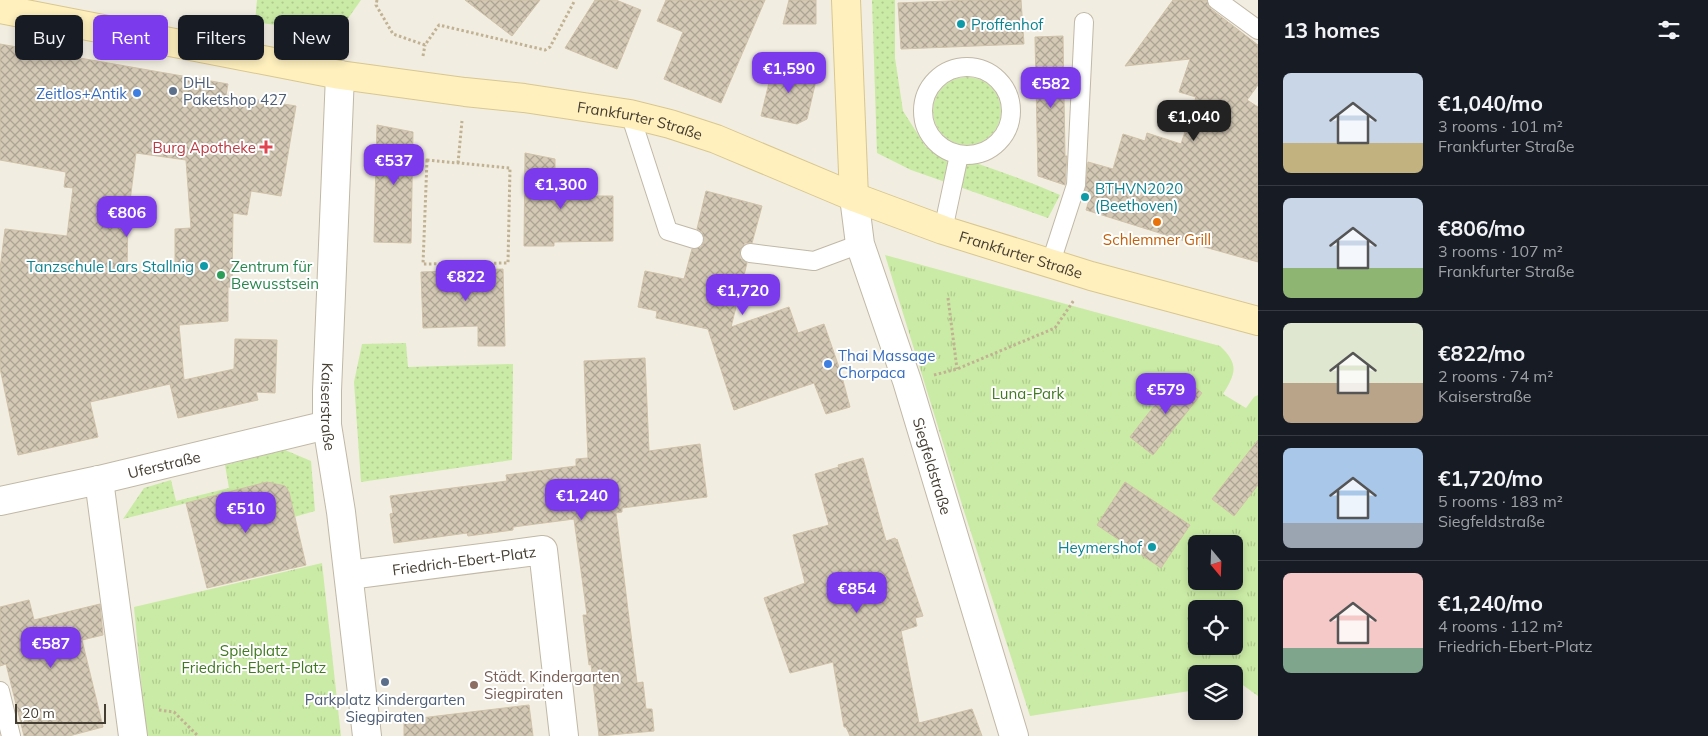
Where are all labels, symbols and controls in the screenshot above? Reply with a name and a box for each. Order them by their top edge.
chip: Buy [15,15,83,60]
chip: Rent [93,15,168,60]
chip: Filters [178,15,264,60]
chip: New [274,15,349,60]
place label: Proffenhof [971,15,1044,34]
icon: filters [1655,16,1683,44]
text: 13 homes [1283,17,1380,43]
marker: Proffenhof [955,18,967,30]
pin: €1,590 [748,52,830,94]
text: €1,590 [763,58,815,78]
pin: €582 [1021,66,1081,109]
place label: DHL Paketshop 427 [183,73,287,109]
text: €582 [1032,73,1070,93]
place label: Zeitlos+Antik [36,84,127,103]
marker: DHL Paketshop 427 [167,85,179,97]
marker: Zeitlos+Antik [131,87,143,99]
text: €1,040/mo [1438,90,1543,116]
icon: home [1323,93,1383,153]
street label: Frankfurter Straße [576,97,705,144]
pin: €1,040 [1153,100,1235,142]
text: €1,040 [1168,106,1220,126]
text: 3 rooms · 101 m² [1438,116,1563,136]
text: Frankfurter Straße [1438,136,1575,156]
place label: Burg Apotheke [152,138,256,157]
marker: Burg Apotheke [260,141,272,153]
pin: €537 [364,144,424,186]
text: €537 [375,150,413,170]
pin: €1,300 [520,168,602,210]
text: €1,300 [535,174,587,194]
place label: BTHVN2020 (Beethoven) [1095,179,1183,215]
marker: BTHVN2020 (Beethoven) [1079,191,1091,203]
pin: €806 [97,196,157,238]
text: €806 [108,202,146,222]
text: €806/mo [1438,215,1525,241]
marker: Schlemmer Grill [1151,216,1163,228]
icon: home [1323,218,1383,278]
street label: Frankfurter Straße [957,226,1085,282]
place label: Schlemmer Grill [1103,230,1211,249]
text: 3 rooms · 107 m² [1438,241,1563,261]
place label: Tanzschule Lars Stallnig [27,257,194,276]
place label: Zentrum für Bewusstsein [231,257,319,293]
marker: Tanzschule Lars Stallnig [198,260,210,272]
pin: €822 [436,260,496,302]
text: Frankfurter Straße [1438,261,1575,281]
text: €822 [447,266,485,286]
marker: Zentrum für Bewusstsein [215,269,227,281]
pin: €1,720 [702,274,784,316]
text: €1,720 [717,280,769,300]
text: €822/mo [1438,340,1525,366]
icon: home [1323,343,1383,403]
place label: Thai Massage Chorpaca [838,346,935,382]
marker: Thai Massage Chorpaca [822,358,834,370]
street label: Kaiserstraße [317,362,340,452]
text: 2 rooms · 74 m² [1438,366,1553,386]
pin: €579 [1136,372,1196,415]
text: €579 [1147,379,1185,399]
park label: Luna-Park [992,384,1065,403]
text: Kaiserstraße [1438,386,1532,406]
street label: Siegfeldstraße [909,415,956,517]
street label: Uferstraße [126,446,202,482]
text: €1,720/mo [1438,465,1543,491]
icon: home [1323,468,1383,528]
pin: €1,240 [541,478,623,521]
text: €1,240 [556,485,608,505]
text: 5 rooms · 183 m² [1438,491,1563,511]
pin: €510 [216,492,276,534]
text: €510 [227,498,265,518]
text: Siegfeldstraße [1438,511,1545,531]
north arrow [1188,535,1242,590]
map controls [1188,535,1243,720]
place label: Heymershof [1058,538,1143,557]
street label: Friedrich-Ebert-Platz [391,541,537,579]
marker: Heymershof [1146,541,1158,553]
pin: €854 [827,572,887,614]
text: €854 [838,578,876,598]
text: €1,240/mo [1438,590,1543,616]
icon: home [1323,593,1383,653]
button: locate [1188,600,1243,655]
text: 4 rooms · 112 m² [1438,616,1563,636]
pin: €587 [21,626,81,669]
text: €587 [32,633,70,653]
text: Friedrich-Ebert-Platz [1438,636,1592,656]
park label: Spielplatz Friedrich-Ebert-Platz [182,641,327,677]
button: layers [1188,665,1243,720]
place label: Städt. Kindergarten Siegpiraten [484,667,620,703]
marker: Parkplatz Kindergarten Siegpiraten [379,676,391,688]
marker: Städt. Kindergarten Siegpiraten [468,679,480,691]
place label: Parkplatz Kindergarten Siegpiraten [305,690,465,726]
scale bar [15,701,106,724]
text: 20 m [22,704,55,722]

